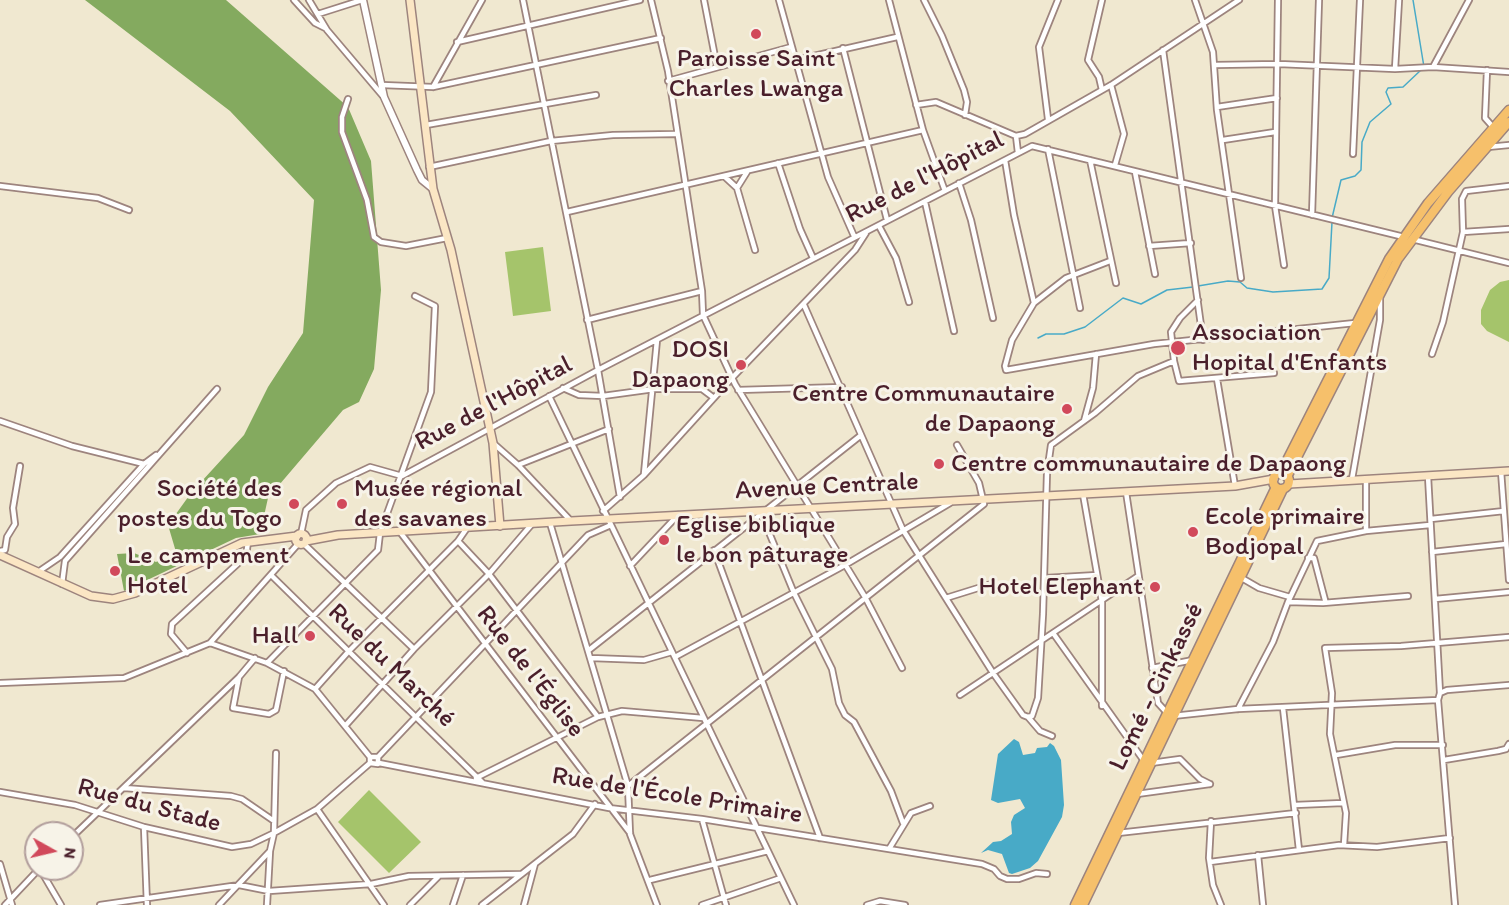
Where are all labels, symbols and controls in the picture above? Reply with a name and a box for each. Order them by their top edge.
marker: Paroisse Saint Charles Lwanga [749,27,763,41]
place label: Paroisse Saint Charles Lwanga [669,43,843,104]
street label: Rue de l'Hôpital [841,125,1009,231]
place label: Association Hopital d'Enfants [1192,317,1387,378]
place label: DOSI Dapaong [631,334,729,396]
marker: Association Hopital d'Enfants [1169,339,1187,357]
street label: Rue de l'Hôpital [410,349,578,459]
marker: DOSI Dapaong [734,358,748,372]
place label: Centre Communautaire de Dapaong [792,378,1055,440]
marker: Centre Communautaire de Dapaong [1060,402,1074,416]
place label: Centre communautaire de Dapaong [951,448,1346,480]
marker: Centre communautaire de Dapaong [932,457,946,471]
street label: Avenue Centrale [734,467,920,507]
place label: Société des postes du Togo [117,473,282,534]
place label: Musée régional des savanes [354,473,522,534]
marker: Société des postes du Togo [287,497,301,511]
marker: Musée régional des savanes [335,497,349,511]
place label: Ecole primaire Bodjopal [1205,501,1365,562]
place label: Eglise biblique le bon pâturage [676,509,849,570]
marker: Ecole primaire Bodjopal [1186,525,1200,539]
marker: Eglise biblique le bon pâturage [657,533,671,547]
place label: Le campement Hotel [127,540,289,602]
marker: Le campement Hotel [108,564,122,578]
place label: Hotel Elephant [979,571,1143,603]
marker: Hotel Elephant [1148,580,1162,594]
street label: Rue du Marché [321,597,461,735]
street label: Lomé - Cinkassé [1103,598,1211,776]
street label: Rue de l'Église [469,600,591,744]
place label: Hall [252,620,298,652]
marker: Hall [303,629,317,643]
street label: Rue de l'École Primaire [550,761,804,831]
street label: Rue du Stade [74,772,224,840]
north arrow [24,821,84,881]
text: N [60,847,80,860]

